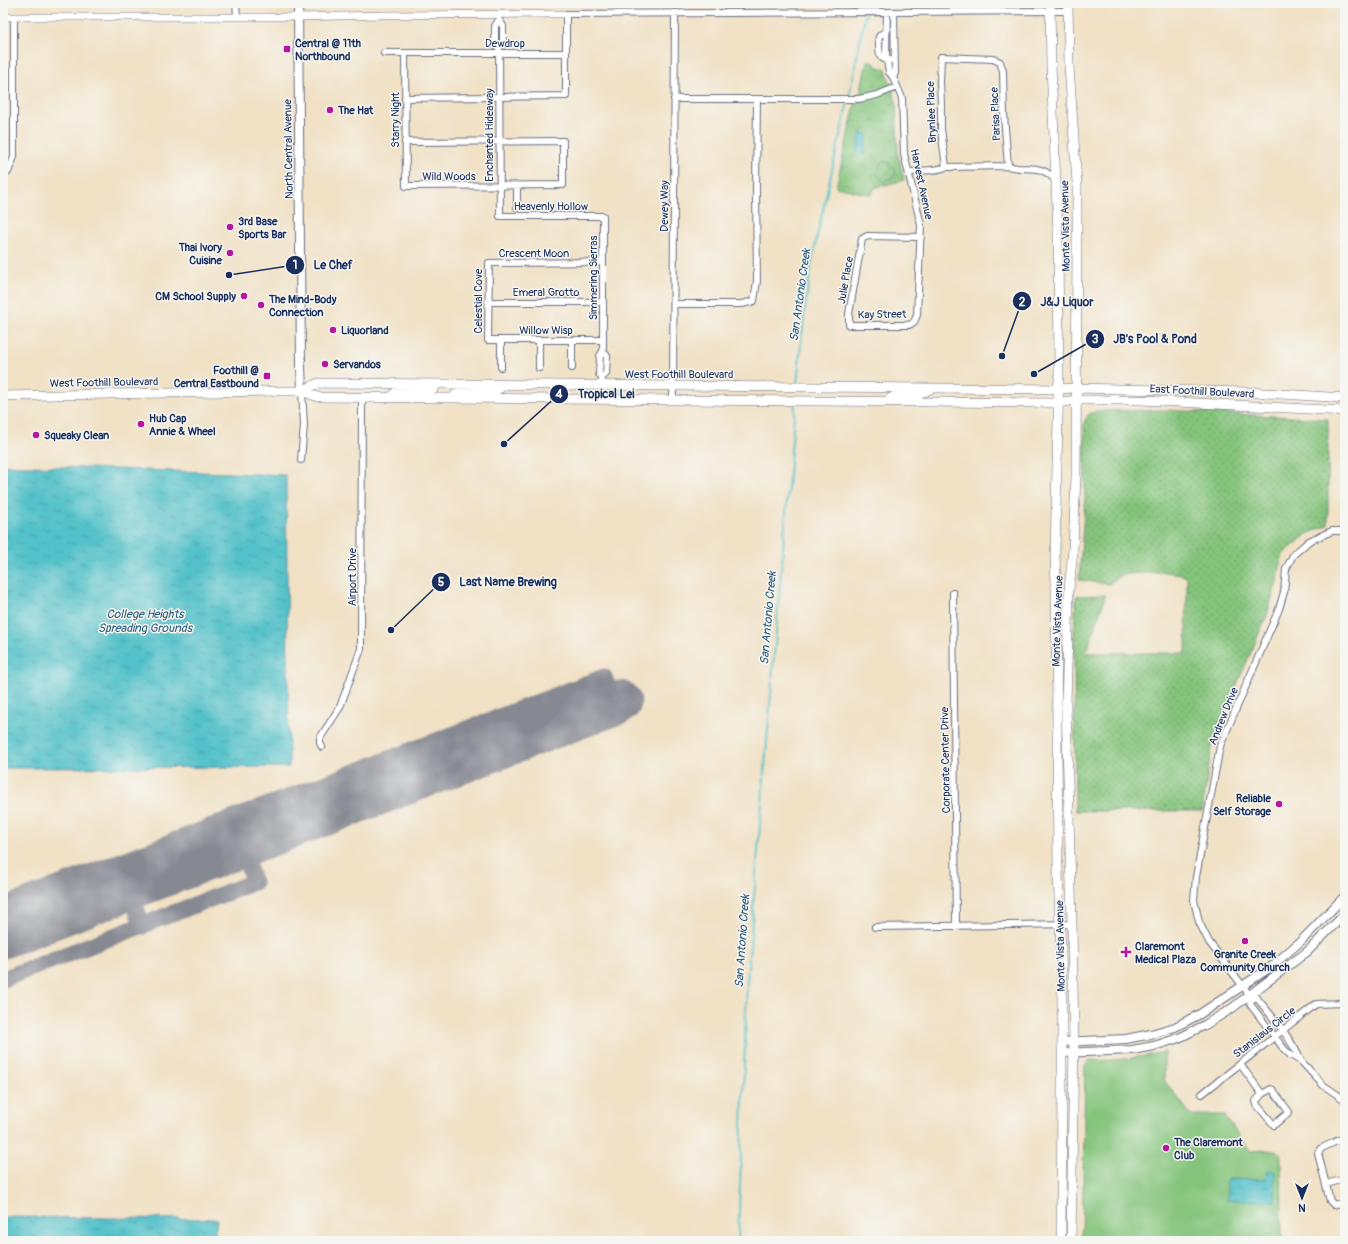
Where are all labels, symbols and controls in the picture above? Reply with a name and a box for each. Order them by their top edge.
place label: Central @ 11th Northbound [295,37,361,63]
street label: Dewdrop [485,37,525,50]
marker: Central @ 11th Northbound [282,44,292,54]
street label: Brynlee Place [924,80,939,143]
street label: Parisa Place [988,86,1003,141]
street label: Enchanted Hideaway [483,88,496,182]
street label: Starry Night [389,92,402,148]
street label: North Central Avenue [281,98,296,199]
place label: The Hat [337,104,374,117]
marker: The Hat [325,105,335,115]
street label: Harvest Avenue [908,148,935,221]
street label: Wild Woods [422,170,476,183]
street label: Dewey Way [658,180,671,232]
street label: Monte Vista Avenue [1058,180,1073,272]
street label: Heavenly Hollow [514,200,589,213]
place label: 3rd Base Sports Bar [238,215,288,241]
marker: 3rd Base Sports Bar [225,222,235,232]
street label: Simmering Sierras [587,236,600,320]
place label: Thai Ivory Cuisine [178,241,223,267]
street label: Crescent Moon [499,247,569,260]
water label: San Antonio Creek [787,247,815,342]
marker: Thai Ivory Cuisine [225,248,235,258]
callout: Le Chef [285,253,360,277]
street label: Julie Place [835,255,856,305]
text: 1 [293,258,297,273]
text: Le Chef [313,258,353,273]
street label: Celestial Cove [472,268,485,333]
street label: Emeral Grotto [513,286,579,299]
callout: J&J Liquor [1012,289,1101,313]
place label: CM School Supply [155,290,236,303]
marker: CM School Supply [239,291,249,301]
place label: The Mind-Body Connection [268,293,337,319]
text: 2 [1019,295,1026,310]
text: J&J Liquor [1041,295,1094,310]
marker: The Mind-Body Connection [256,300,266,310]
street label: Kay Street [858,308,907,321]
place label: Liquorland [341,324,389,337]
street label: Willow Wisp [519,324,573,337]
marker: Liquorland [328,325,338,335]
callout: JB's Pool & Pond [1085,327,1205,351]
text: 3 [1092,332,1099,347]
text: JB's Pool & Pond [1113,332,1197,347]
place label: Servandos [333,358,381,371]
marker: Servandos [320,359,330,369]
place label: Foothill @ Central Eastbound [174,364,259,390]
street label: West Foothill Boulevard [625,368,733,381]
marker: Foothill @ Central Eastbound [262,371,272,381]
street label: West Foothill Boulevard [50,375,158,390]
callout: Tropical Lei [549,382,642,406]
street label: East Foothill Boulevard [1149,382,1255,401]
text: 4 [555,387,563,402]
text: Tropical Lei [577,387,634,402]
place label: Hub Cap Annie & Wheel [149,412,216,438]
marker: Hub Cap Annie & Wheel [136,419,146,429]
place label: Squeaky Clean [44,429,109,442]
marker: Squeaky Clean [31,430,41,440]
street label: Airport Drive [346,547,359,606]
callout: Last Name Brewing [431,570,565,594]
water label: San Antonio Creek [757,570,780,665]
text: 5 [438,575,445,590]
text: Last Name Brewing [459,575,557,590]
street label: Monte Vista Avenue [1049,575,1066,667]
water label: College Heights Spreading Grounds [98,607,194,636]
street label: Andrew Drive [1206,685,1241,747]
street label: Corporate Center Drive [938,706,953,813]
place label: Reliable Self Storage [1213,792,1272,818]
marker: Reliable Self Storage [1274,799,1284,809]
water label: San Antonio Creek [732,893,753,988]
street label: Monte Vista Avenue [1053,900,1068,992]
marker: Granite Creek Community Church [1240,936,1250,946]
place label: Claremont Medical Plaza [1135,940,1196,966]
marker: Claremont Medical Plaza [1120,946,1132,958]
place label: Granite Creek Community Church [1200,948,1290,974]
street label: Stanislaus Circle [1231,1004,1298,1061]
place label: The Claremont Club [1173,1136,1243,1162]
marker: The Claremont Club [1161,1143,1171,1153]
north arrow [1282,1178,1322,1218]
text: N [1298,1201,1306,1214]

